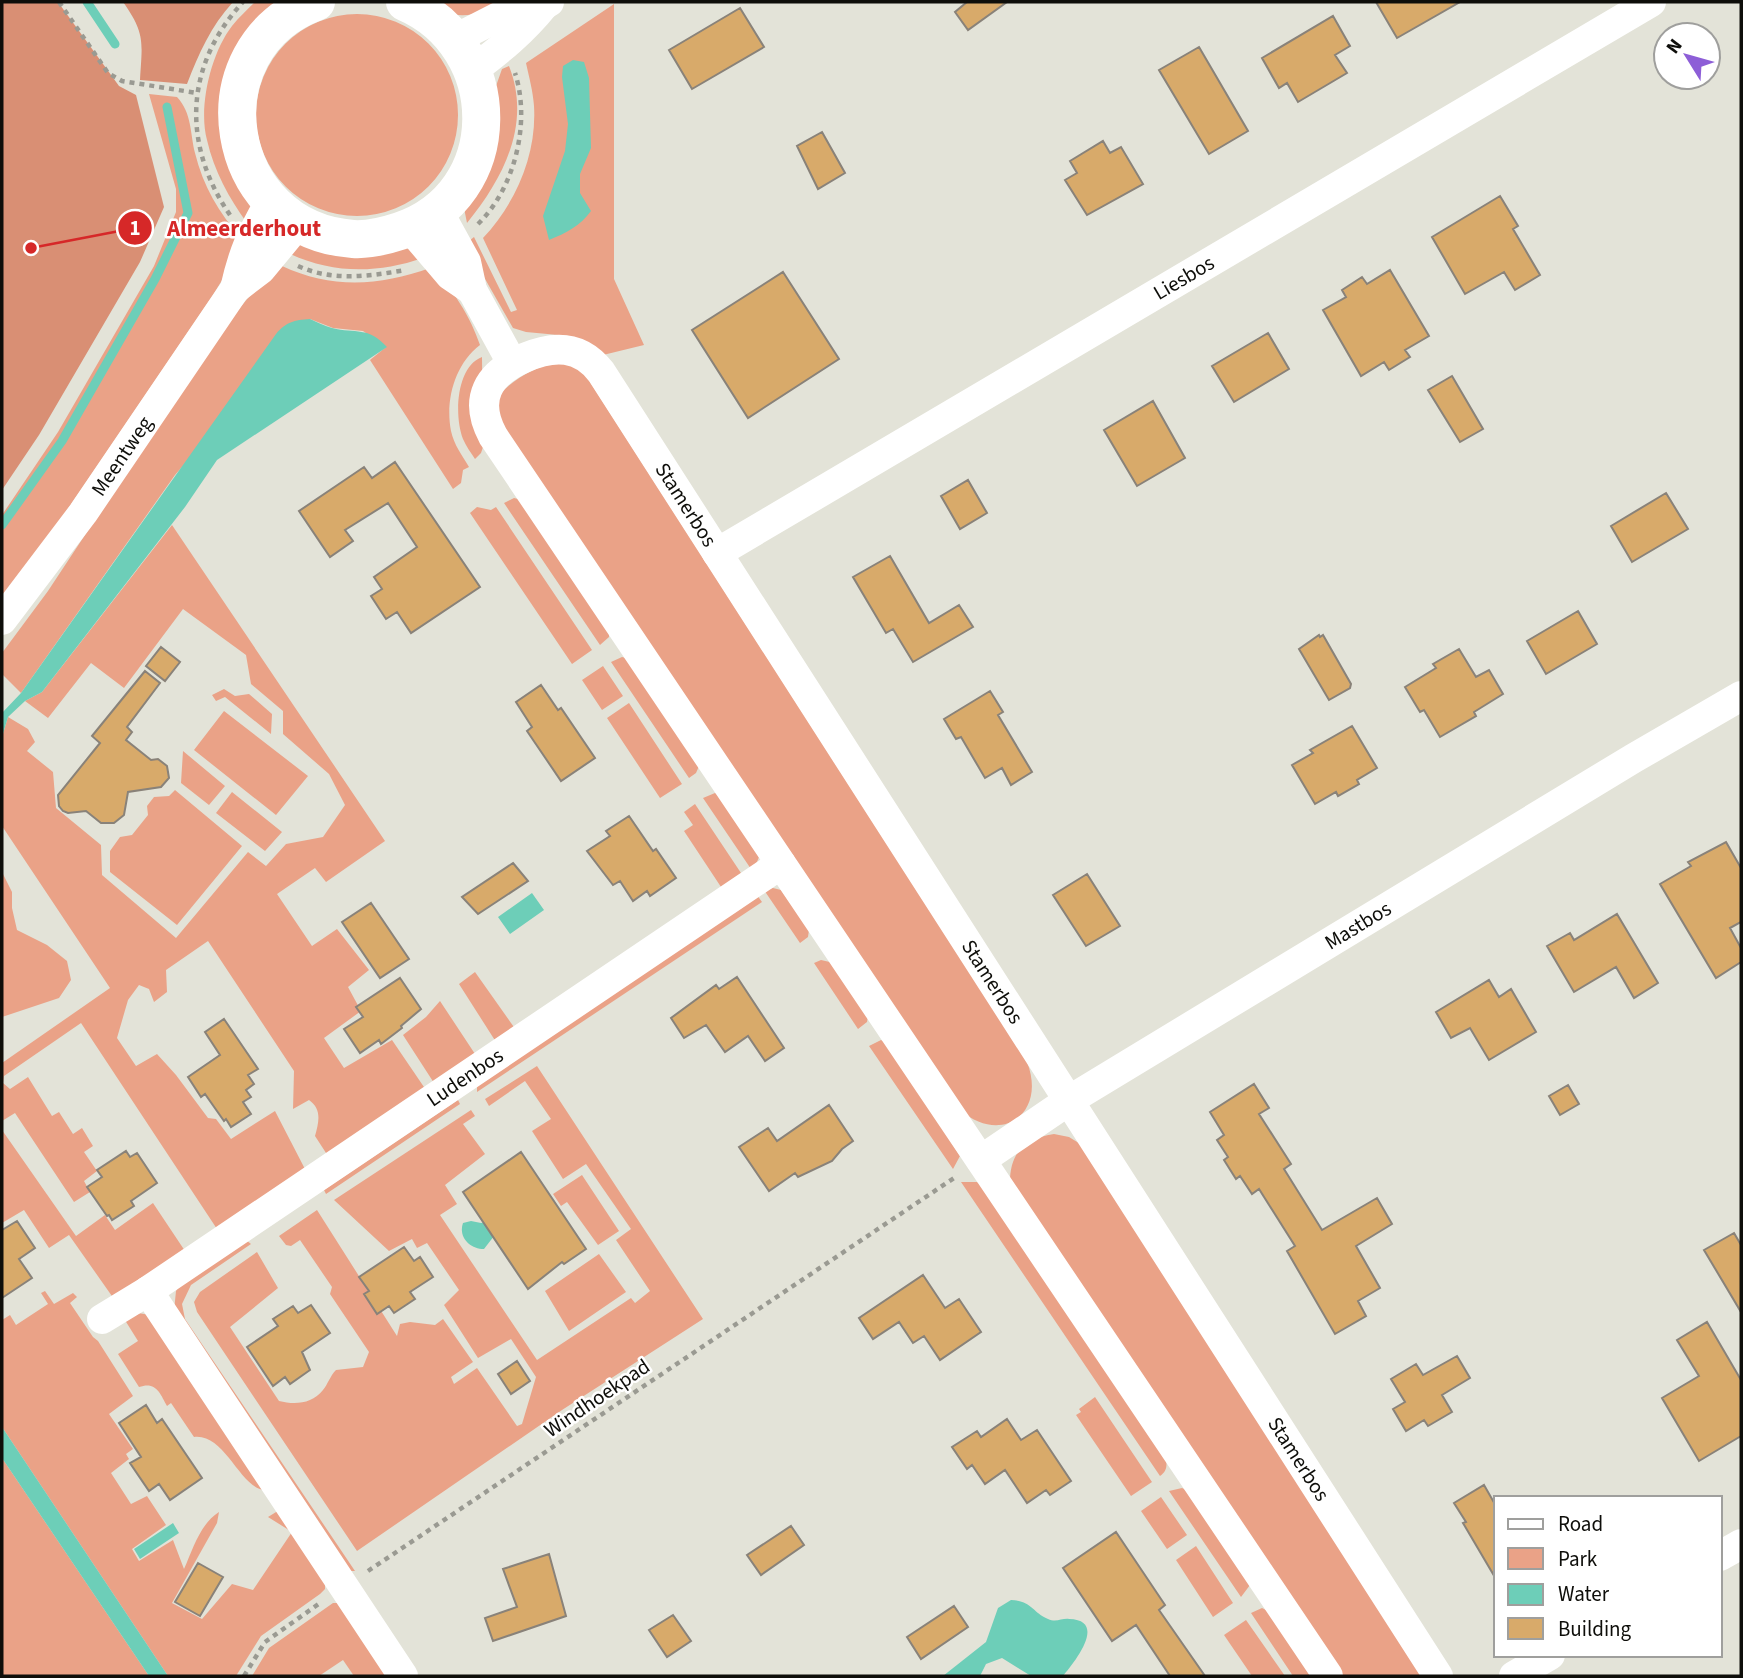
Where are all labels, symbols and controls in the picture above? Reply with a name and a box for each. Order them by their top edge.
north arrow [1652,21,1722,91]
text: N [1660,33,1689,60]
callout: Almeerderhout [118,206,335,250]
text: Almeerderhout [166,212,321,245]
text: 1 [129,213,141,243]
street label: Liesbos [1148,248,1220,307]
street label: Meentweg [84,410,160,502]
street label: Stamerbos [648,457,724,553]
street label: Mastbos [1319,893,1397,957]
street label: Stamerbos [954,934,1031,1030]
street label: Ludenbos [420,1040,509,1114]
street label: Windhoekpad [538,1351,656,1445]
street label: Stamerbos [1260,1411,1337,1507]
legend [1494,1496,1722,1657]
text: Road [1558,1509,1603,1539]
text: Park [1558,1544,1598,1574]
text: Water [1558,1579,1610,1609]
text: Building [1558,1614,1632,1644]

